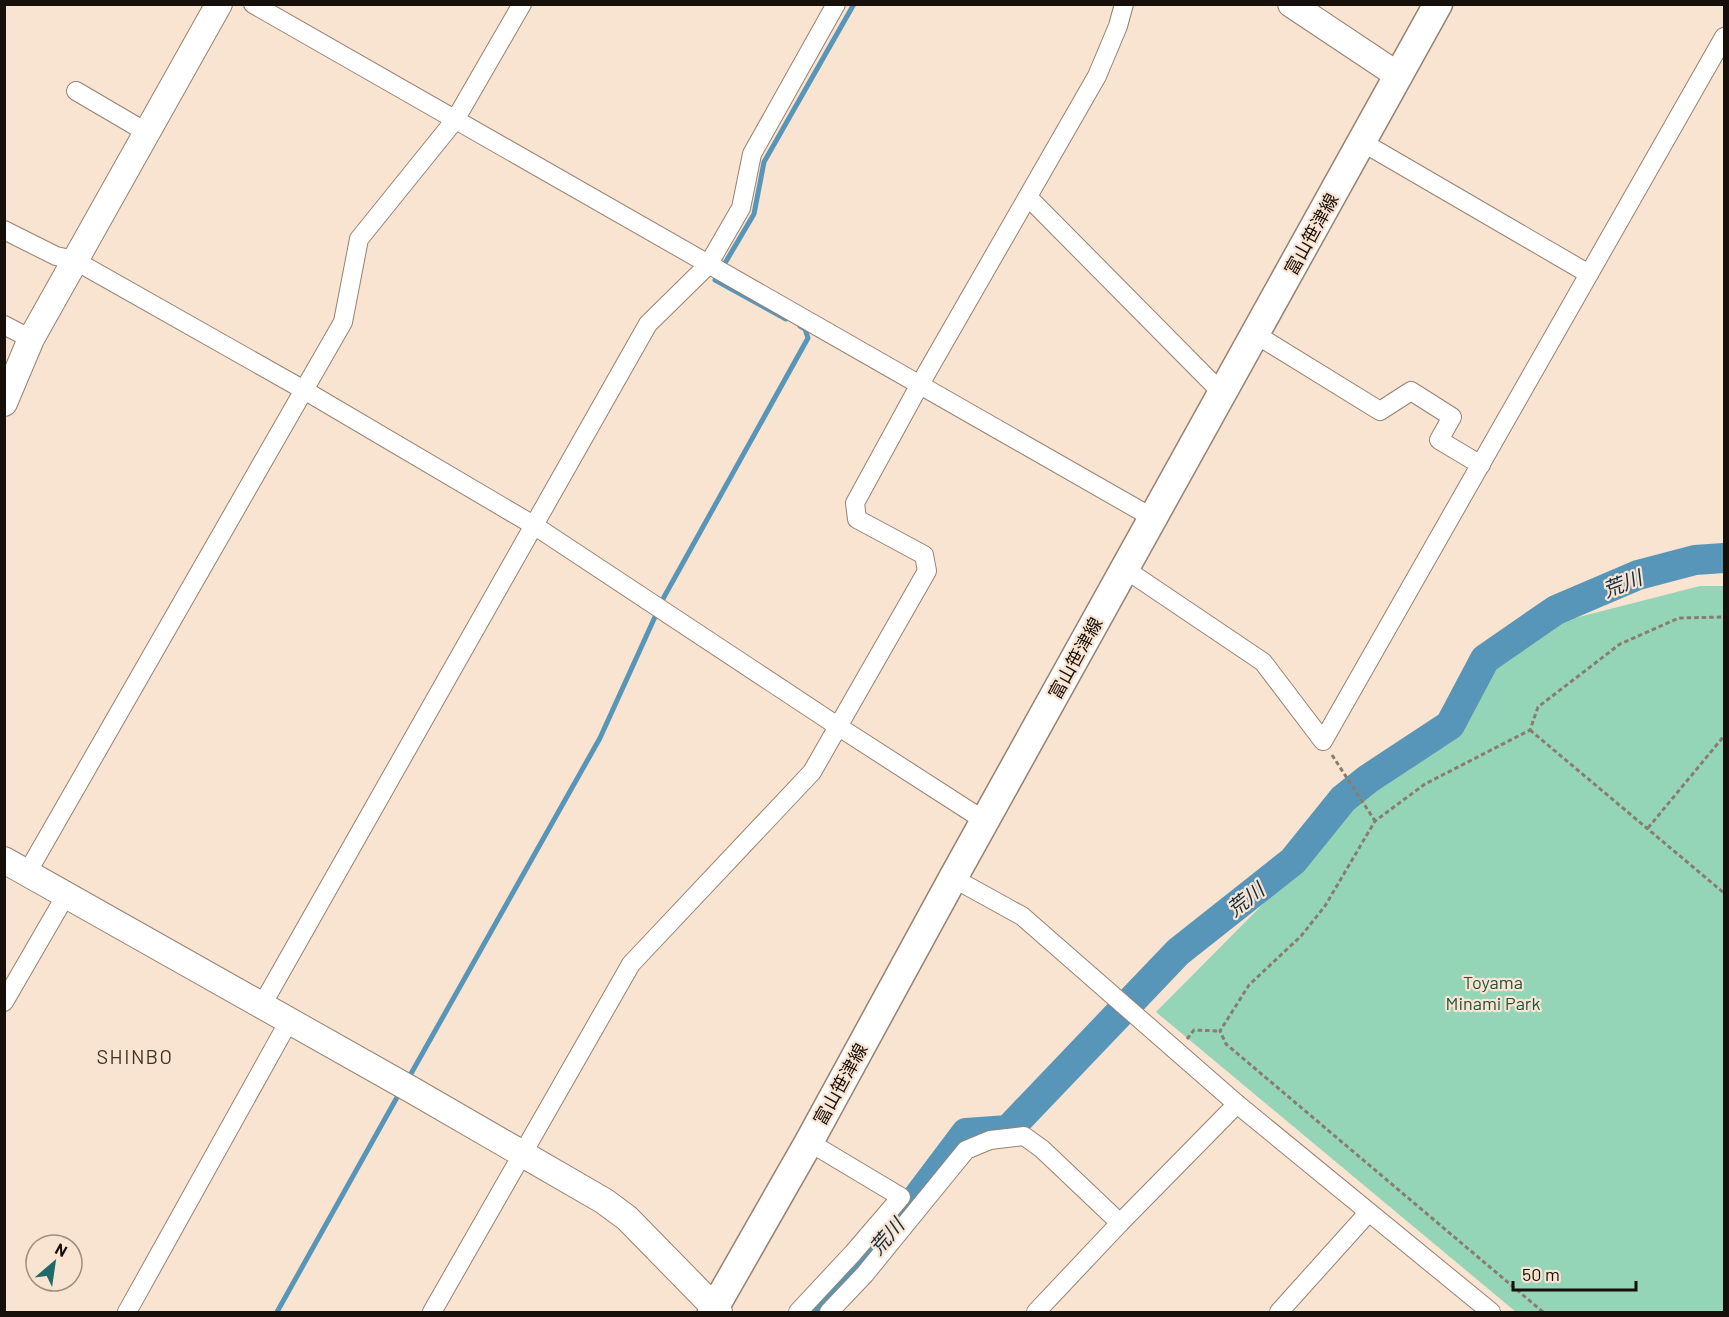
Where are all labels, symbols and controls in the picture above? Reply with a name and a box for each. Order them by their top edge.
street label: 富山笹津線 [1280,189,1342,279]
water label: 荒川 [1599,564,1647,601]
street label: 富山笹津線 [1044,613,1106,703]
water label: 荒川 [1222,876,1270,921]
park label: Toyama Minami Park [1446,971,1540,1014]
street label: 富山笹津線 [809,1039,871,1129]
district label: SHINBO [96,1044,174,1068]
water label: 荒川 [864,1212,909,1259]
north arrow [24,1233,84,1293]
text: N [52,1239,71,1260]
scale bar [1513,1254,1636,1292]
text: 50 m [1522,1263,1560,1285]

